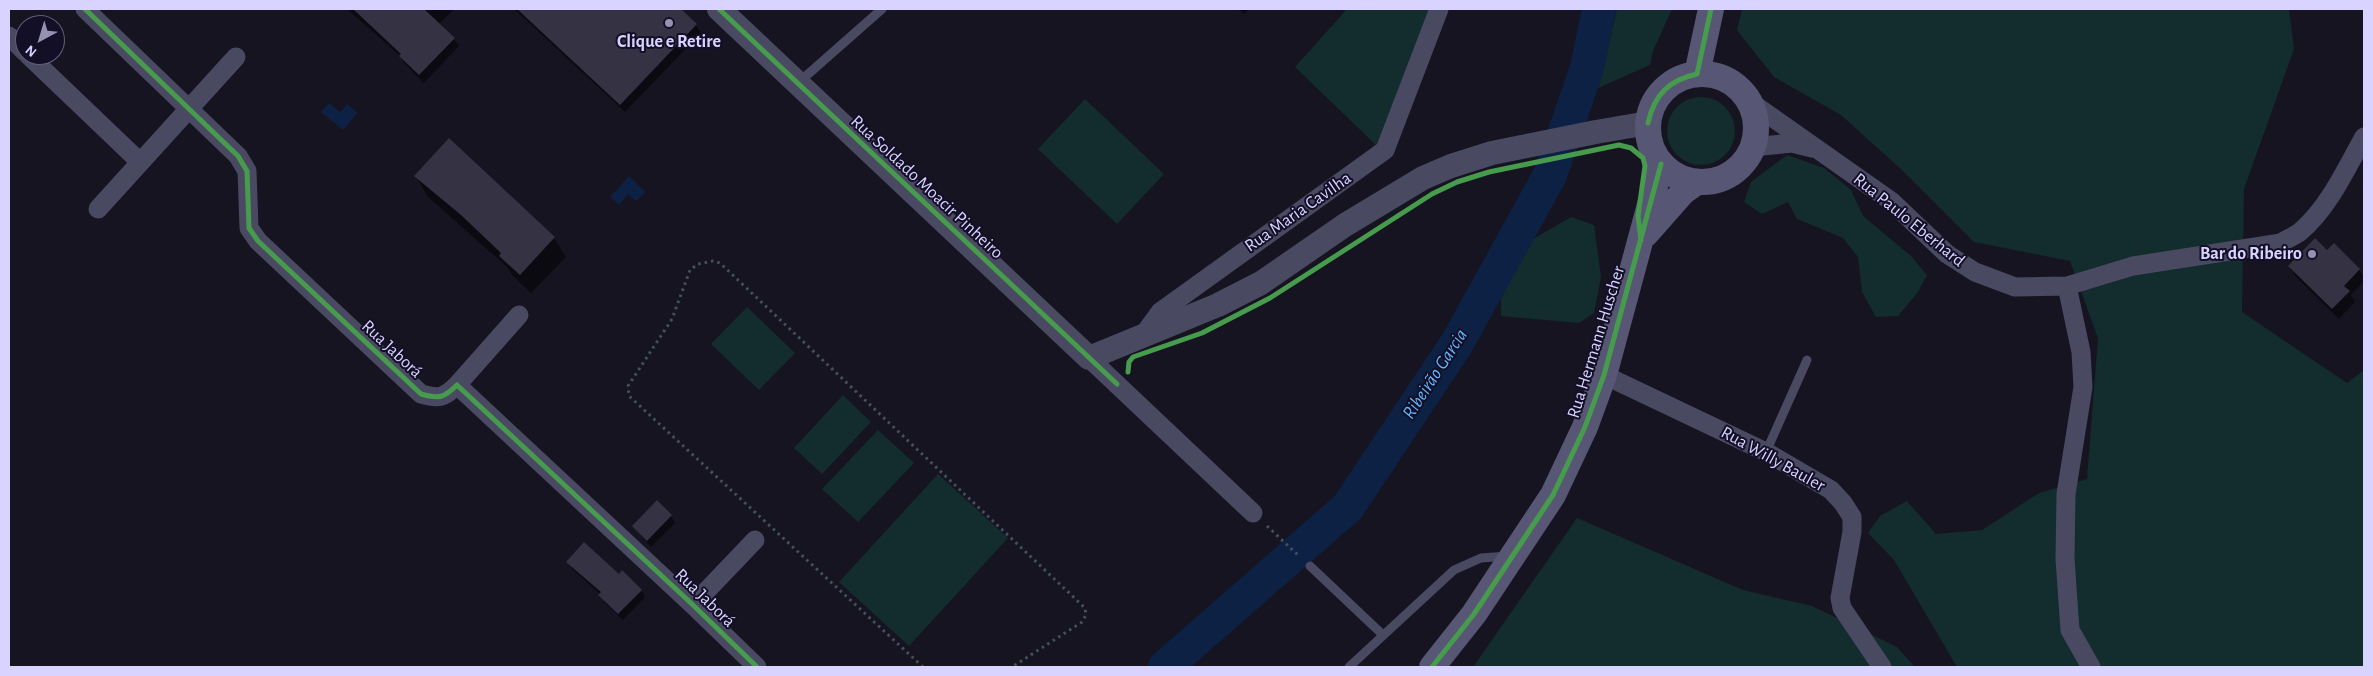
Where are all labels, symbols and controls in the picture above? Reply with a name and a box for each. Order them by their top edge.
north arrow [15,15,65,65]
marker: Clique e Retire [663,17,675,29]
place label: Clique e Retire [617,31,721,53]
text: N [23,42,39,59]
street label: Rua Soldado Moacir Pinheiro [846,111,1008,263]
street label: Rua Maria Cavilha [1241,167,1355,257]
street label: Rua Paulo Eberhard [1849,168,1969,272]
place label: Bar do Ribeiro [2200,243,2302,265]
marker: Bar do Ribeiro [2306,248,2318,260]
street label: Rua Hermann Huscher [1563,263,1629,421]
street label: Rua Jaborá [357,315,427,383]
water label: Ribeirão Garcia [1397,325,1473,423]
street label: Rua Willy Bauler [1717,421,1829,497]
street label: Rua Jaborá [670,564,740,632]

